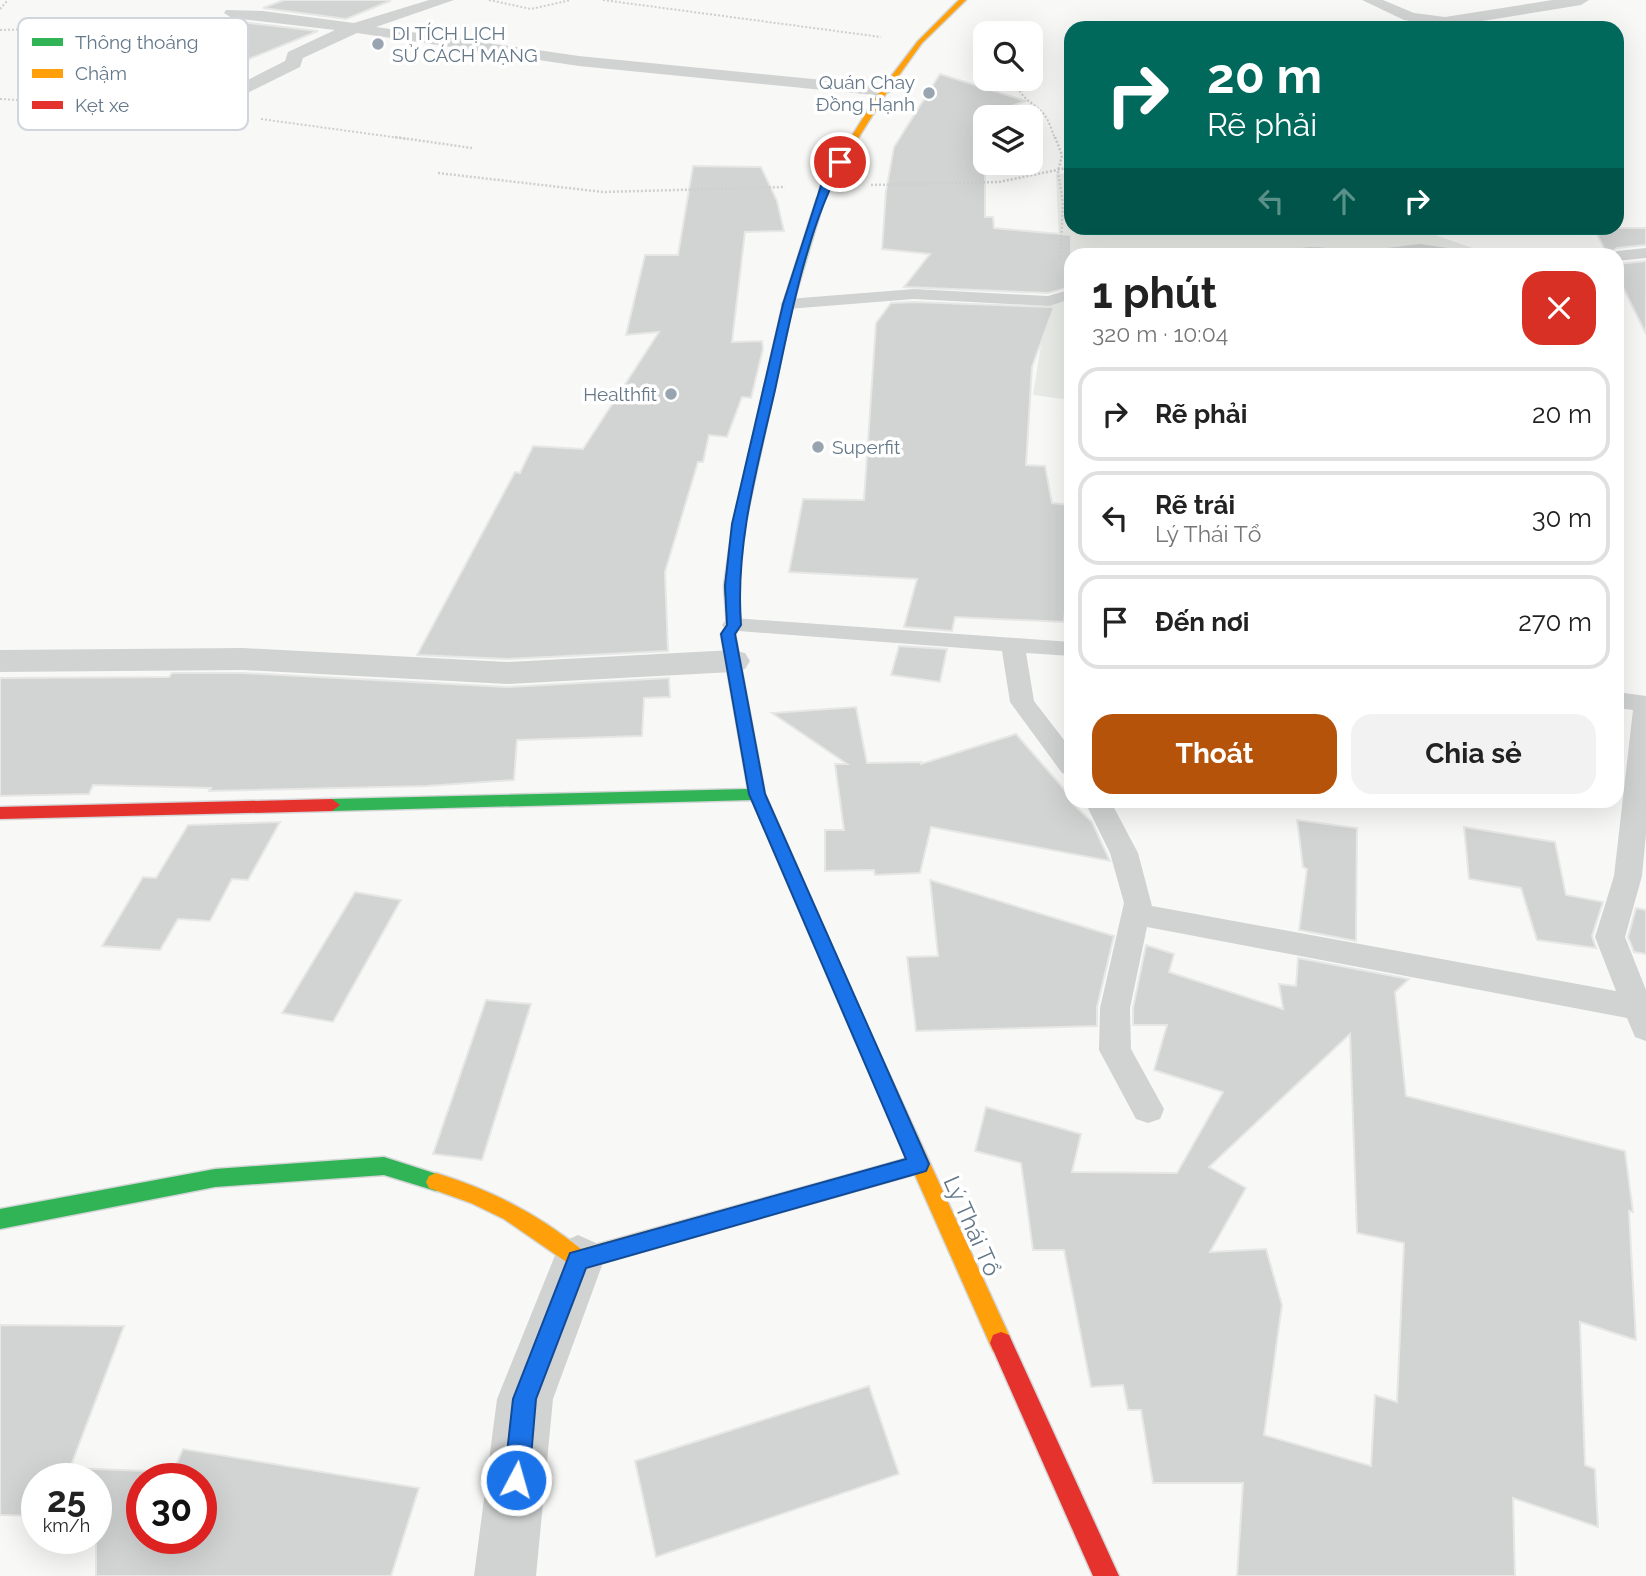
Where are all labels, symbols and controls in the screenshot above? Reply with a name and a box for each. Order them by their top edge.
legend [18,18,248,130]
map controls [973,21,1043,175]
button: search [973,21,1043,91]
place label: DI TÍCH LỊCH SỬ CÁCH MẠNG [392,22,538,66]
text: Thông thoáng [75,31,199,53]
marker: DI TÍCH LỊCH SỬ CÁCH MẠNG [370,36,386,52]
text: 20 m [1207,47,1322,104]
icon: right [1092,49,1183,140]
text: Chậm [75,62,127,84]
place label: Quán Chay Đồng Hạnh [816,71,915,115]
marker: Quán Chay Đồng Hạnh [921,85,937,101]
text: Kẹt xe [75,94,129,116]
button: layers [973,105,1043,175]
text: Rẽ phải [1207,106,1317,143]
pin [810,132,870,192]
icon: arrive [821,143,859,181]
icon: left [1252,182,1290,220]
icon: ahead [1325,182,1363,220]
icon: right [1398,182,1436,220]
text: 1 phút [1092,269,1217,318]
button: close [1522,271,1596,345]
text: 320 m · 10:04 [1092,320,1228,347]
place label: Healthfit [583,383,658,405]
marker: Healthfit [663,386,679,402]
icon: right [1096,395,1134,433]
text: Rẽ phải [1155,399,1247,429]
text: 20 m [1532,399,1592,429]
place label: Superfit [832,436,901,458]
marker: Superfit [810,439,826,455]
text: Rẽ trái [1155,490,1235,520]
icon: left [1096,499,1134,537]
text: 30 m [1532,503,1592,533]
text: Lý Thái Tổ [1155,520,1262,547]
icon: arrive [1096,603,1134,641]
text: Đến nơi [1155,607,1249,637]
text: 270 m [1518,607,1592,637]
button: Thoát [1092,714,1337,794]
button: Chia sẻ [1351,714,1596,794]
street label: Lý Thái Tổ [938,1172,1006,1280]
position arrow [479,1443,553,1517]
speed limit sign: 30 [126,1463,217,1554]
text: 25 [47,1479,86,1520]
text: km/h [43,1515,90,1536]

